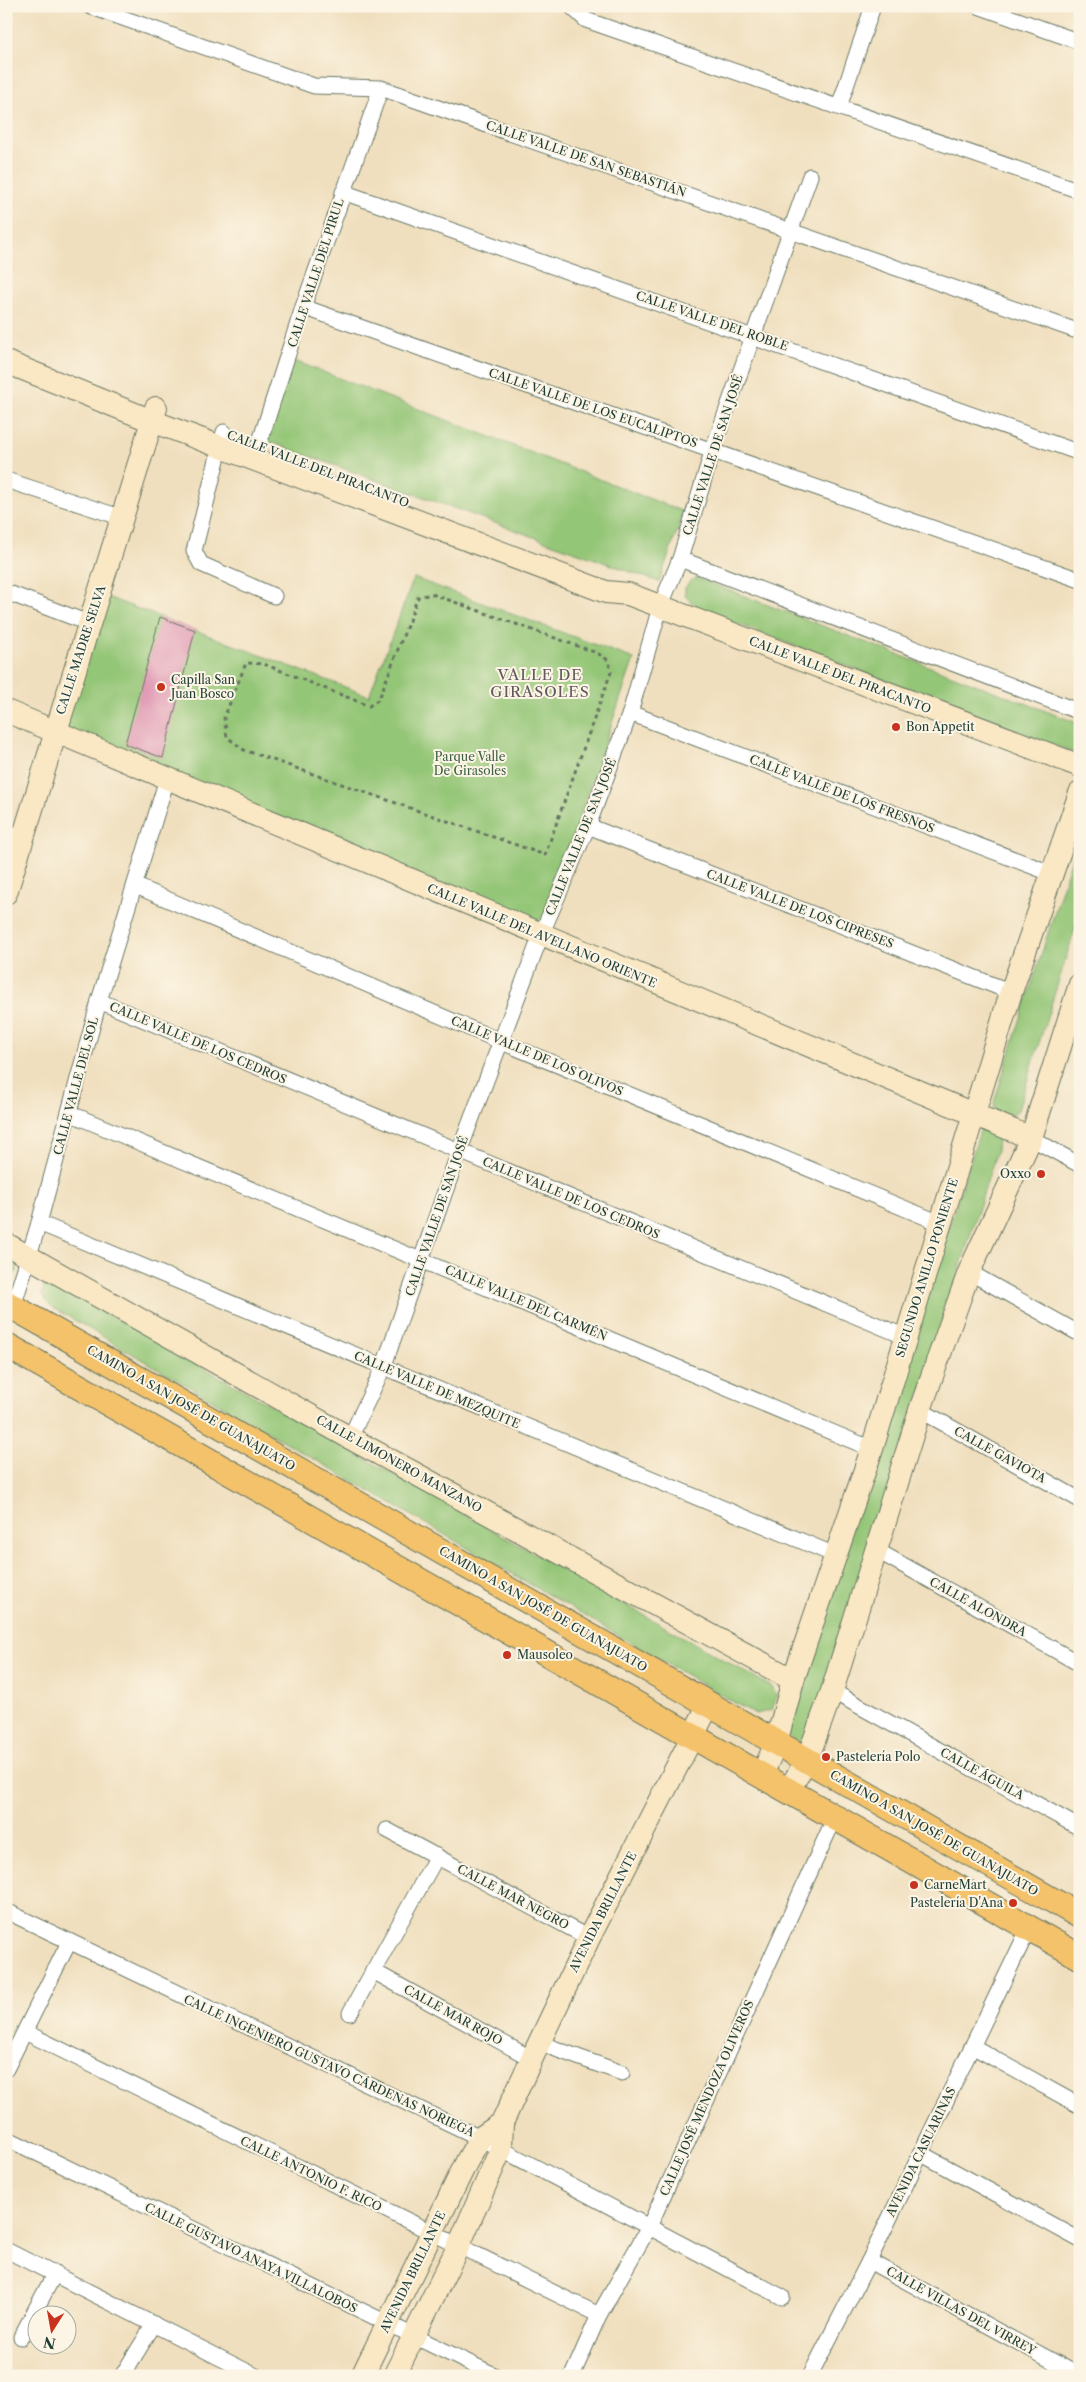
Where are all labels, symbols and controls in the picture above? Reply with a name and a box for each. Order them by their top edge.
street label: CALLE VALLE DE SAN SEBASTIÁN [484,116,689,200]
street label: CALLE VALLE DEL PIRUL [284,196,347,349]
street label: CALLE VALLE DEL ROBLE [634,287,790,354]
street label: CALLE VALLE DE LOS EUCALIPTOS [487,365,700,450]
street label: CALLE VALLE DE SAN JOSÉ [678,372,746,537]
street label: CALLE VALLE DEL PIRACANTO [225,427,411,510]
street label: CALLE MADRE SELVA [53,582,109,716]
street label: CALLE VALLE DEL PIRACANTO [747,633,933,716]
district label: VALLE DE GIRASOLES [490,665,590,701]
place label: Capilla San Juan Bosco [169,672,236,701]
marker: Capilla San Juan Bosco [155,681,167,693]
place label: Bon Appetit [906,719,975,734]
marker: Bon Appetit [890,721,902,733]
park label: Parque Valle De Girasoles [434,749,506,778]
street label: CALLE VALLE DE LOS FRESNOS [748,751,937,836]
street label: CALLE VALLE DE SAN JOSÉ [541,756,619,918]
street label: CALLE VALLE DE LOS CIPRESES [704,866,896,951]
street label: CALLE VALLE DEL AVELLANO ORIENTE [425,880,659,991]
street label: CALLE VALLE DE LOS CEDROS [107,998,289,1087]
street label: CALLE VALLE DE LOS OLIVOS [449,1012,626,1099]
street label: CALLE VALLE DEL SOL [50,1015,101,1157]
street label: CALLE VALLE DE SAN JOSÉ [401,1133,471,1298]
street label: CALLE VALLE DE LOS CEDROS [480,1153,662,1242]
place label: Oxxo [1000,1166,1031,1181]
marker: Oxxo [1035,1168,1047,1180]
street label: SEGUNDO ANILLO PONIENTE [892,1176,961,1359]
street label: CALLE VALLE DEL CARMÉN [443,1261,610,1344]
street label: CAMINO A SAN JOSÉ DE GUANAJUATO [84,1341,299,1474]
street label: CALLE VALLE DE MEZQUITE [352,1348,523,1431]
street label: CALLE LIMONERO MANZANO [314,1412,485,1516]
street label: CALLE GAVIOTA [952,1423,1050,1487]
street label: CAMINO A SAN JOSÉ DE GUANAJUATO [436,1542,651,1675]
street label: CALLE ALONDRA [927,1574,1030,1640]
place label: Mausoleo [517,1647,573,1662]
marker: Mausoleo [501,1649,513,1661]
street label: CALLE ÁGUILA [938,1743,1028,1803]
place label: Pastelería Polo [836,1749,920,1764]
marker: Pastelería Polo [820,1751,832,1763]
street label: CAMINO A SAN JOSÉ DE GUANAJUATO [827,1766,1042,1899]
street label: AVENIDA BRILLANTE [565,1849,640,1976]
street label: CALLE MAR NEGRO [455,1861,572,1932]
place label: CarneMart [924,1877,987,1892]
marker: CarneMart [908,1879,920,1891]
place label: Pastelería D'Ana [910,1895,1004,1910]
marker: Pastelería D'Ana [1007,1897,1019,1909]
street label: CALLE MAR ROJO [401,1981,505,2048]
street label: CALLE INGENIERO GUSTAVO CÁRDENAS NORIEGA [181,1990,478,2140]
street label: CALLE JOSÉ MENDOZA OLIVEROS [655,1997,757,2198]
street label: AVENIDA CASUARINAS [882,2084,959,2220]
street label: CALLE ANTONIO F. RICO [238,2133,384,2214]
street label: CALLE GUSTAVO ANAYA VILLALOBOS [142,2199,360,2316]
street label: AVENIDA BRILLANTE [376,2208,449,2336]
street label: CALLE VILLAS DEL VIRREY [884,2263,1039,2358]
north arrow [28,2304,78,2354]
text: N [42,2333,57,2353]

